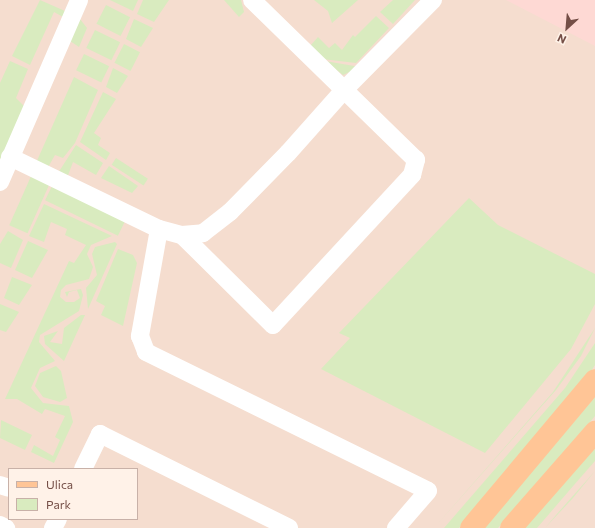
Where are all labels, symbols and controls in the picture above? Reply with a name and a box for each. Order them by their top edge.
north arrow [547,8,587,48]
text: N [555,32,568,47]
legend [8,468,138,520]
text: Ulica [46,477,73,491]
text: Park [46,497,71,511]

